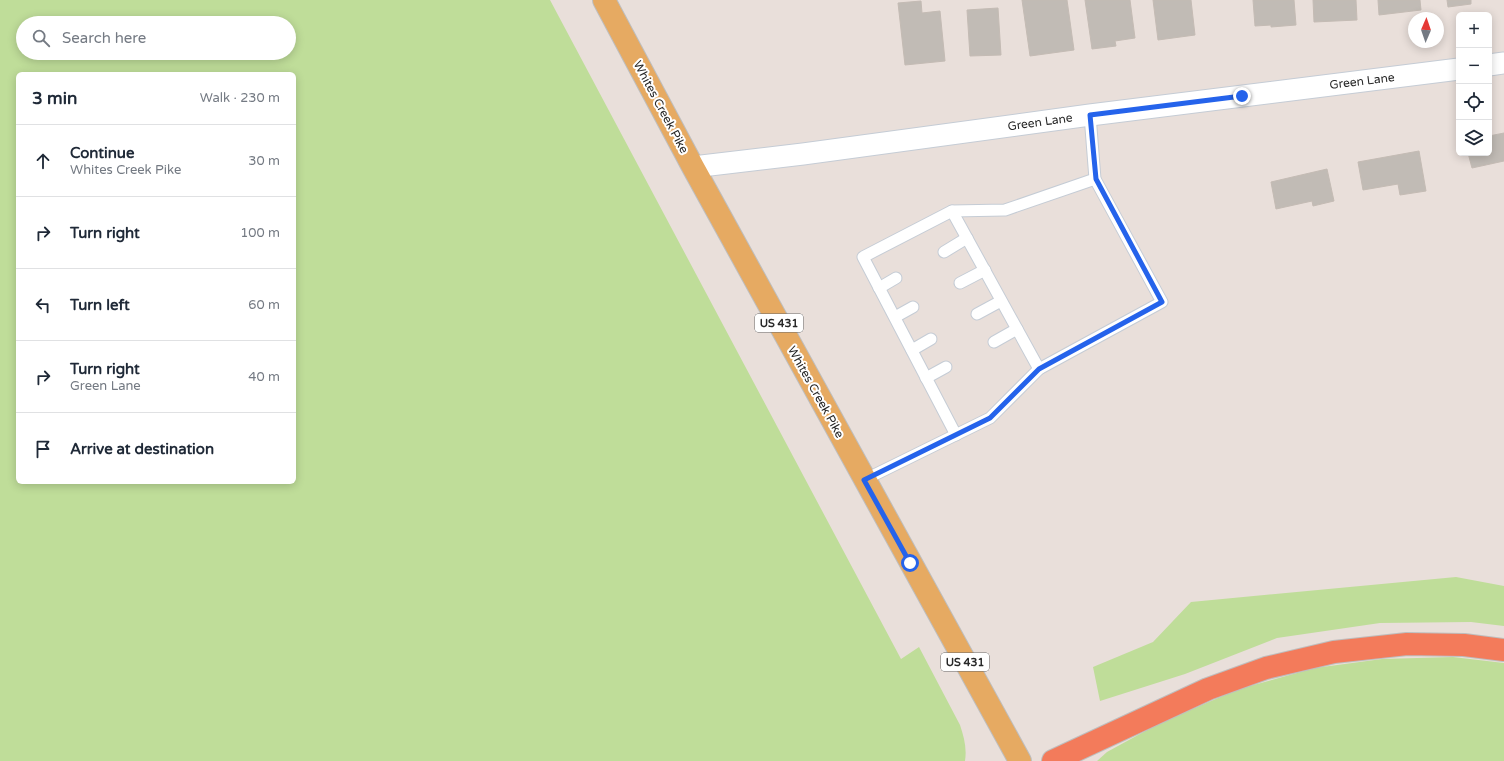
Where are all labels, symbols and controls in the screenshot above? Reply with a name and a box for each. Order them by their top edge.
north arrow [1408,12,1444,48]
map controls [1456,12,1492,156]
button: + [1456,12,1492,48]
search box [16,16,296,60]
icon: search [30,27,52,49]
text: Search here [62,29,146,47]
button: − [1456,48,1492,84]
street label: Whites Creek Pike [631,58,691,156]
street label: Green Lane [1329,70,1395,92]
button: locate [1456,84,1492,120]
route end [1233,87,1251,105]
text: 3 min [32,88,77,109]
text: Walk · 230 m [200,90,280,106]
street label: Green Lane [1007,110,1073,133]
button: layers [1456,120,1492,156]
text: Continue [70,144,134,162]
icon: ahead [32,150,54,172]
text: 30 m [248,153,280,169]
text: Whites Creek Pike [70,162,181,178]
icon: right [32,222,54,244]
text: Turn right [70,224,140,242]
text: 100 m [240,225,280,241]
icon: left [32,294,54,316]
text: Turn left [70,296,130,314]
text: 60 m [248,297,280,313]
road number: US 431 [755,314,803,332]
street label: Whites Creek Pike [785,344,847,440]
text: Turn right [70,360,140,378]
icon: right [32,366,54,388]
text: 40 m [248,369,280,385]
text: Green Lane [70,378,141,394]
icon: arrive [32,438,54,460]
text: Arrive at destination [70,440,214,458]
route start [901,554,919,572]
road number: US 431 [941,653,989,671]

